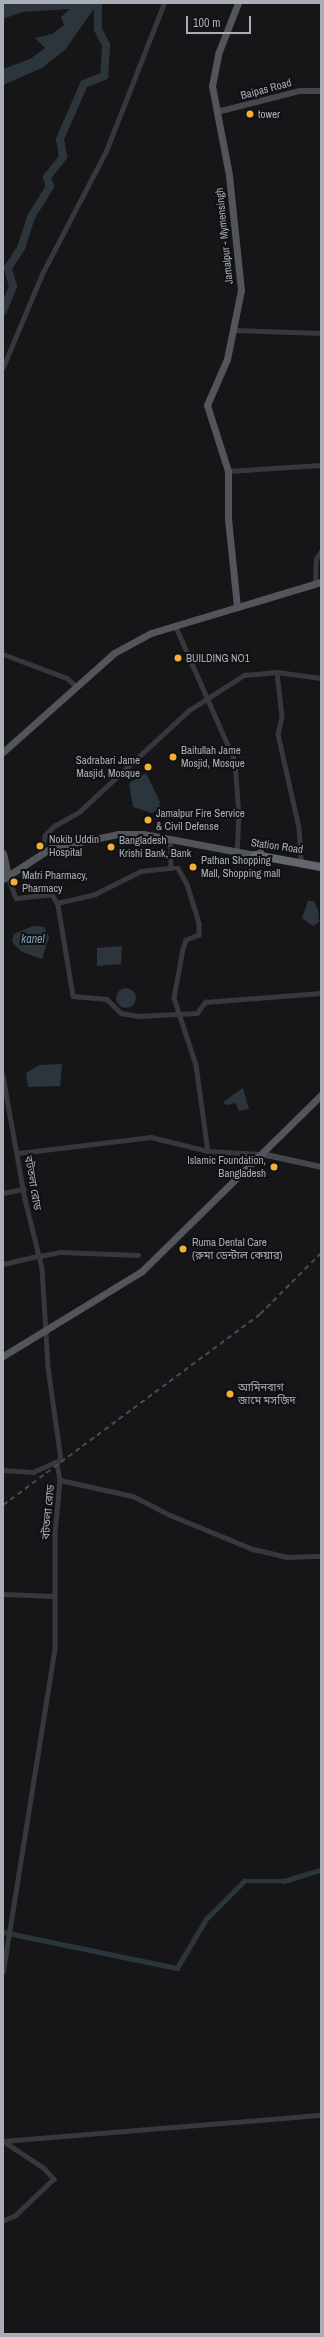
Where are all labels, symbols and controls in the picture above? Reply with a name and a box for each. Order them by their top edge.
scale bar [188,8,253,34]
text: 100 m [193,15,220,31]
street label: Baipas Road [239,76,293,102]
place label: tower [258,107,280,121]
marker: tower [245,109,255,119]
street label: Jamalpur - Mymensingh [212,187,236,285]
place label: BUILDING NO1 [186,651,250,665]
marker: BUILDING NO1 [173,653,183,663]
place label: Baitullah Jame Mosjid, Mosque [181,744,245,770]
marker: Baitullah Jame Mosjid, Mosque [168,752,178,762]
place label: Sadrabari Jame Masjid, Mosque [76,754,140,780]
marker: Sadrabari Jame Masjid, Mosque [143,762,153,772]
place label: Jamalpur Fire Service & Civil Defense [156,807,245,833]
marker: Jamalpur Fire Service & Civil Defense [143,815,153,825]
place label: Nokib Uddin Hospital [49,833,99,859]
place label: Bangladesh Krishi Bank, Bank [119,834,191,860]
street label: Station Road [250,836,304,856]
marker: Nokib Uddin Hospital [34,840,46,852]
marker: Bangladesh Krishi Bank, Bank [106,842,116,852]
place label: Pathan Shopping Mall, Shopping mall [201,854,280,880]
marker: Pathan Shopping Mall, Shopping mall [188,862,198,872]
place label: Matri Pharmacy, Pharmacy [22,869,88,895]
marker: Matri Pharmacy, Pharmacy [9,877,19,887]
water label: kanel [21,933,45,947]
place label: Islamic Foundation, Bangladesh [187,1154,266,1180]
street label: বটতলা রোড [22,1155,44,1211]
marker: Islamic Foundation, Bangladesh [269,1162,279,1172]
place label: Ruma Dental Care (রুমা ডেন্টাল কেয়ার) [192,1236,283,1262]
marker: Ruma Dental Care (রুমা ডেন্টাল কেয়ার) [177,1243,189,1255]
place label: আমিনবাগ জামে মসজিদ [238,1381,296,1407]
marker: আমিনবাগ জামে মসজিদ [225,1389,235,1399]
street label: বটতলা রোড [39,1484,57,1540]

